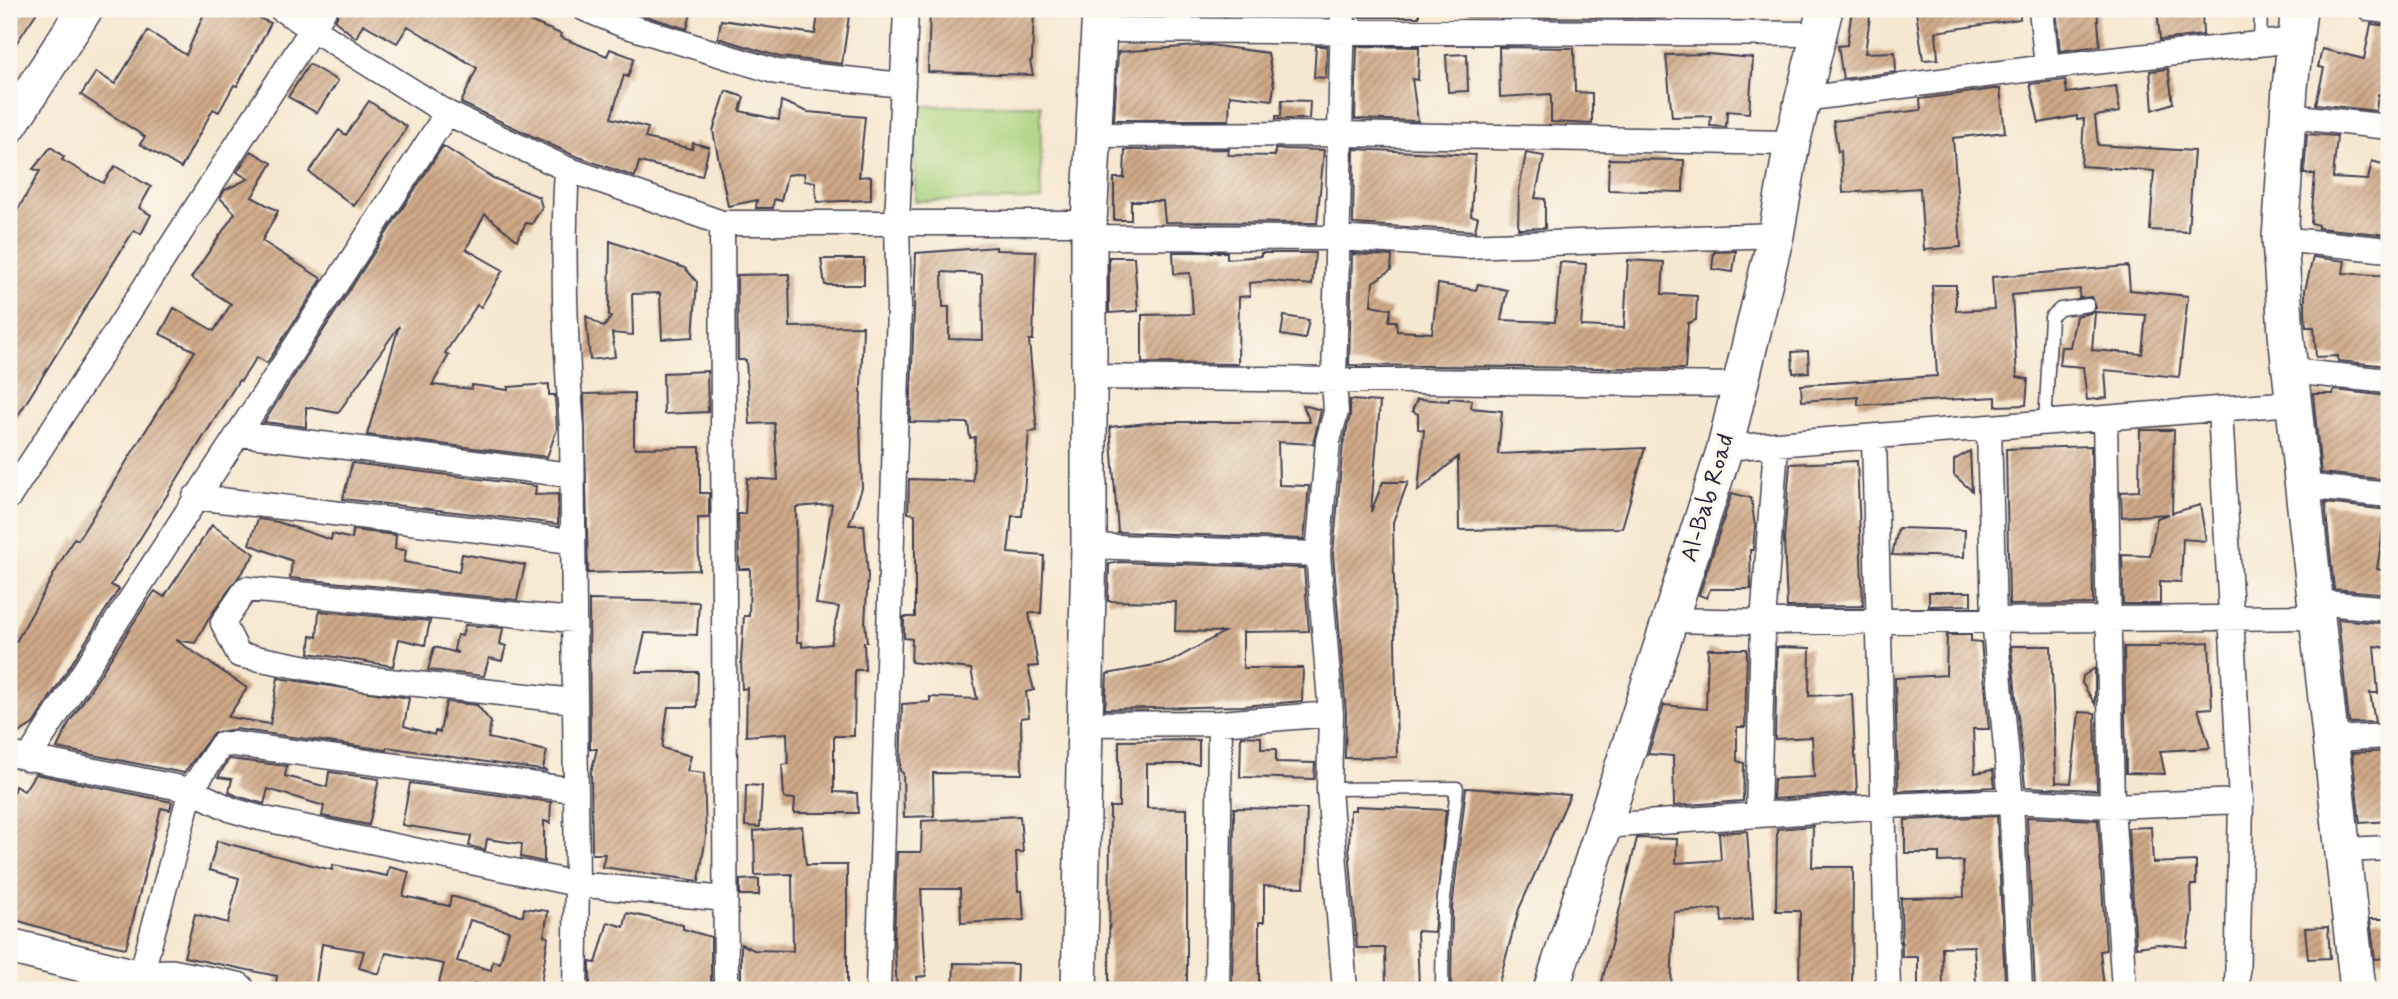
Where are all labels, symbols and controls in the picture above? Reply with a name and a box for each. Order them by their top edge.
street label: Al-Bab Road [1674,430,1742,566]

